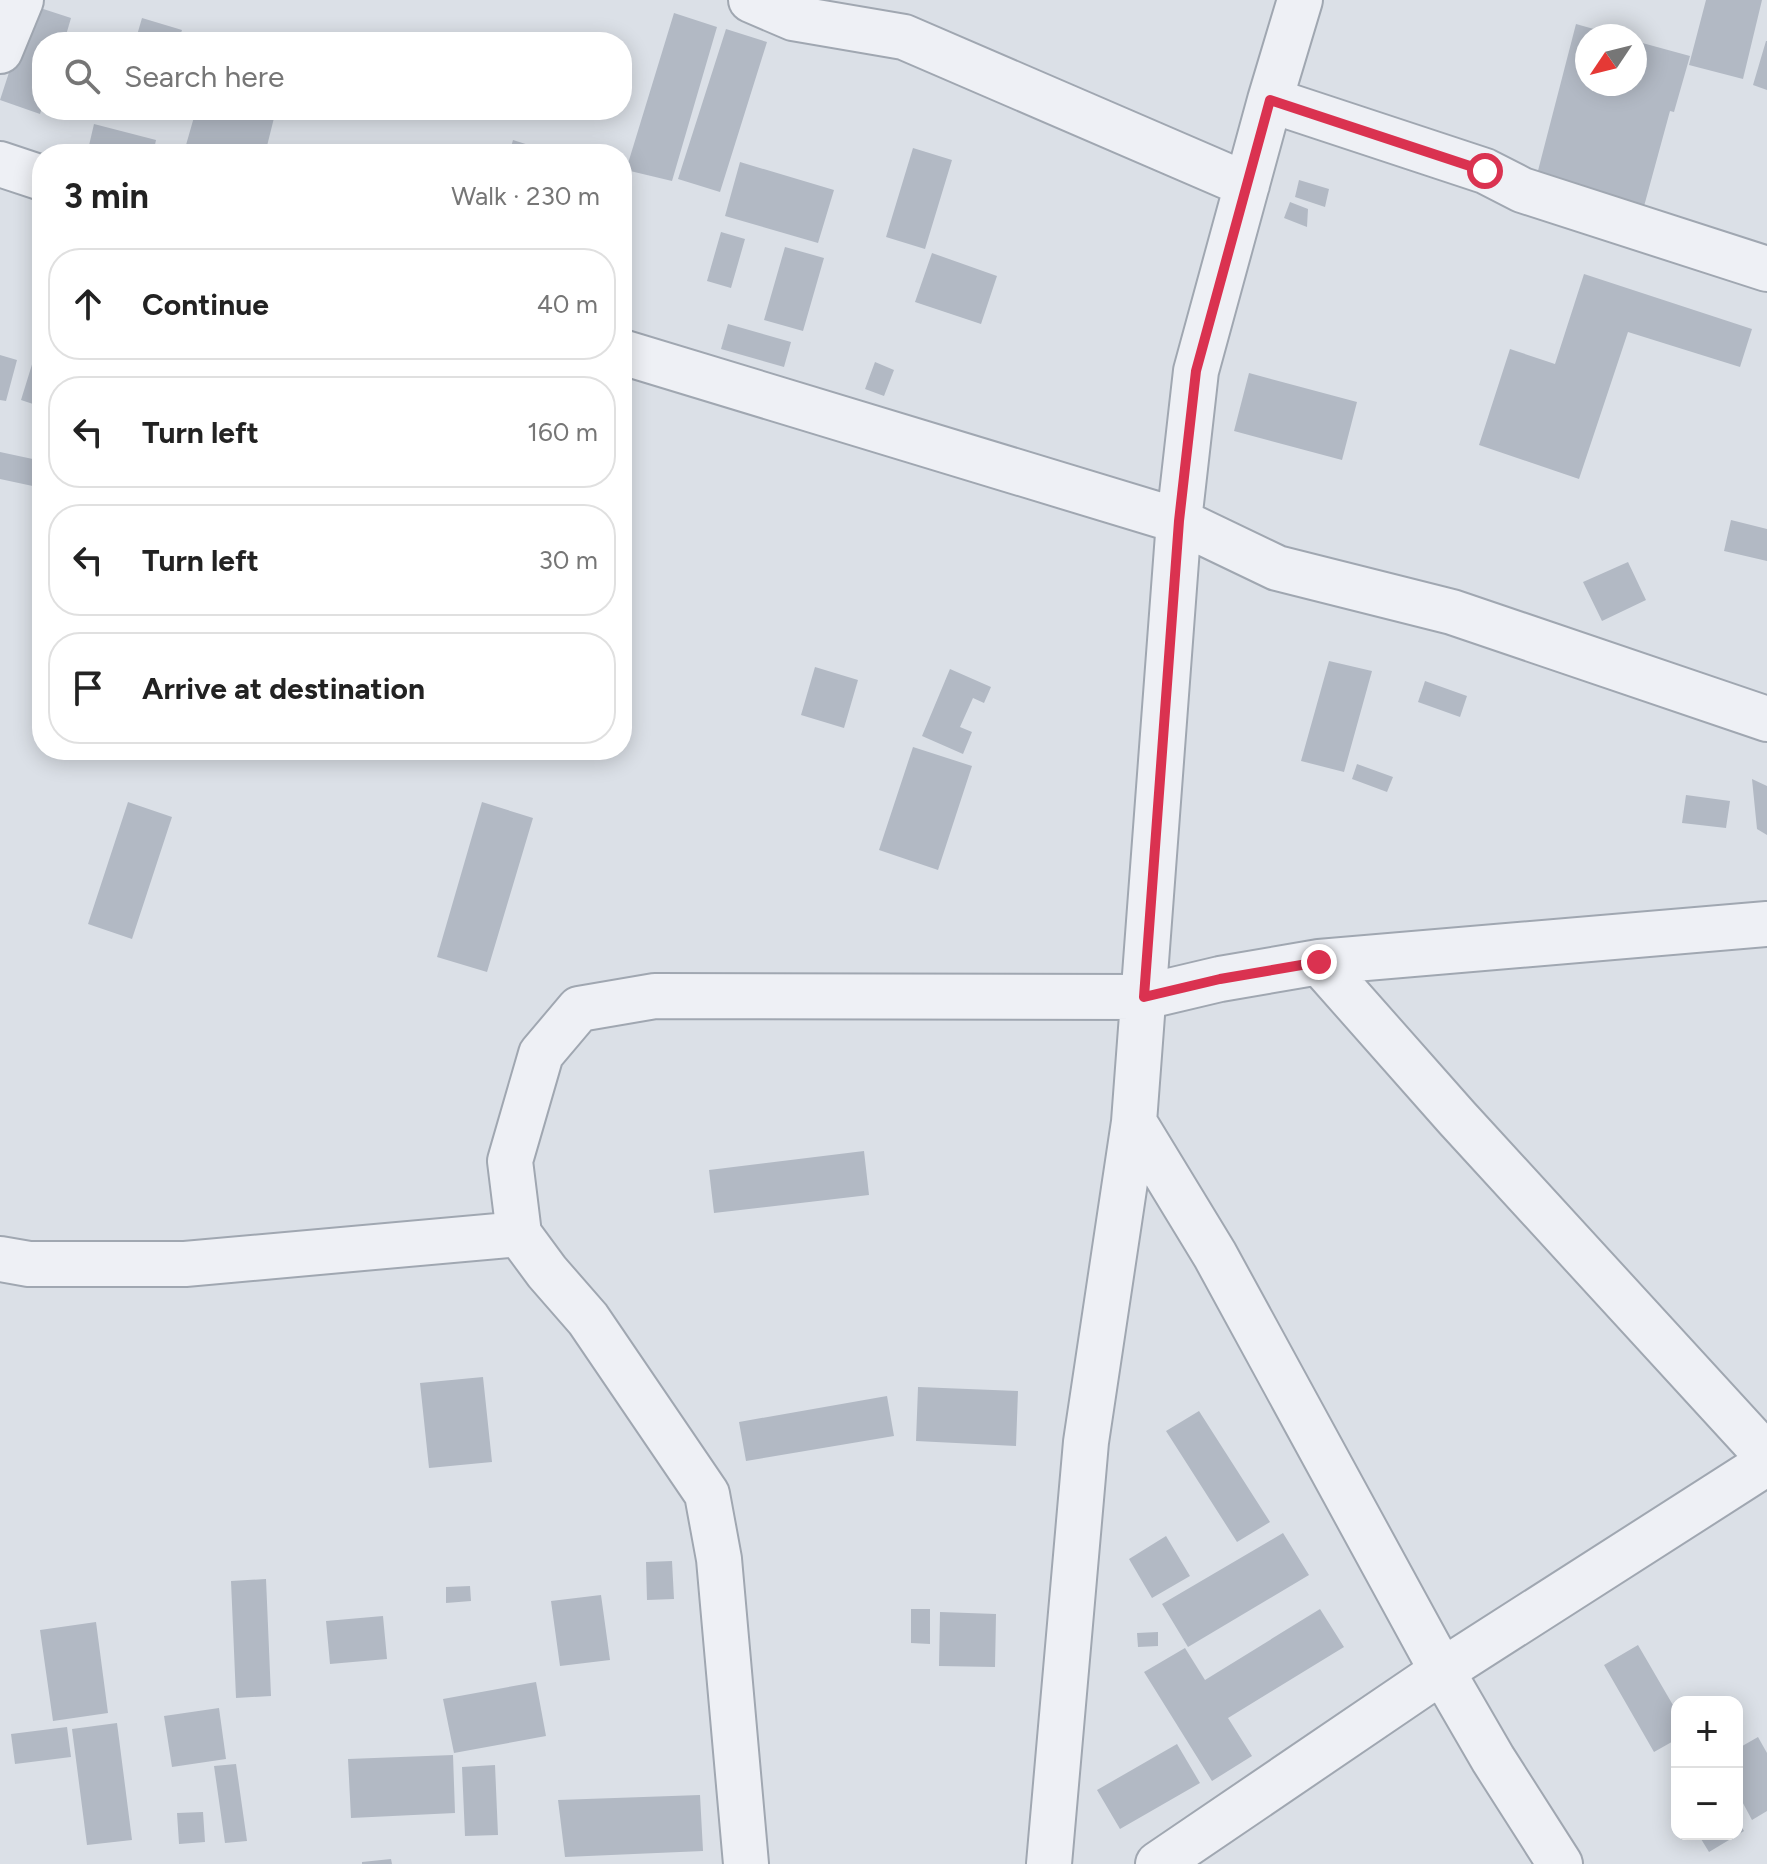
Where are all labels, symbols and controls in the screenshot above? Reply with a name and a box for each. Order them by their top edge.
north arrow [1575,24,1647,96]
search box [32,32,632,120]
icon: search [60,54,104,98]
text: Search here [124,58,284,95]
route start [1467,153,1503,189]
text: 3 min [64,176,149,217]
text: Walk · 230 m [451,180,600,212]
icon: ahead [66,282,110,326]
text: Continue [142,286,269,323]
text: 40 m [537,288,598,320]
icon: left [66,410,110,454]
text: Turn left [142,414,259,451]
text: 160 m [527,416,598,448]
icon: left [66,538,110,582]
text: Turn left [142,542,259,579]
text: 30 m [539,544,598,576]
icon: arrive [66,666,110,710]
text: Arrive at destination [142,670,425,707]
route end [1301,944,1337,980]
map controls [1671,1696,1743,1840]
button: + [1671,1696,1743,1768]
button: − [1671,1768,1743,1840]

